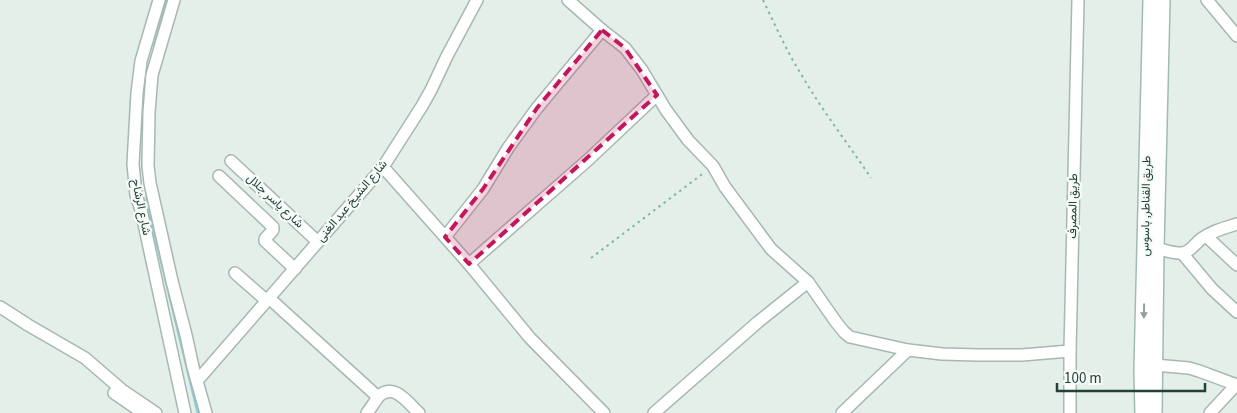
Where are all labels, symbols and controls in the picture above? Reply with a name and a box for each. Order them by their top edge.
street label: طريق القناطر, باسوس [1137,155,1155,257]
street label: شارع الشيخ عبد الغنى [312,156,392,246]
street label: شارع ياسر جلال [243,170,307,232]
street label: طريق المصرف [1064,173,1082,239]
street label: شارع الرشاح [127,177,155,237]
one-way arrow [1139,303,1147,319]
scale bar [1057,360,1204,392]
text: 100 m [1064,368,1102,389]

